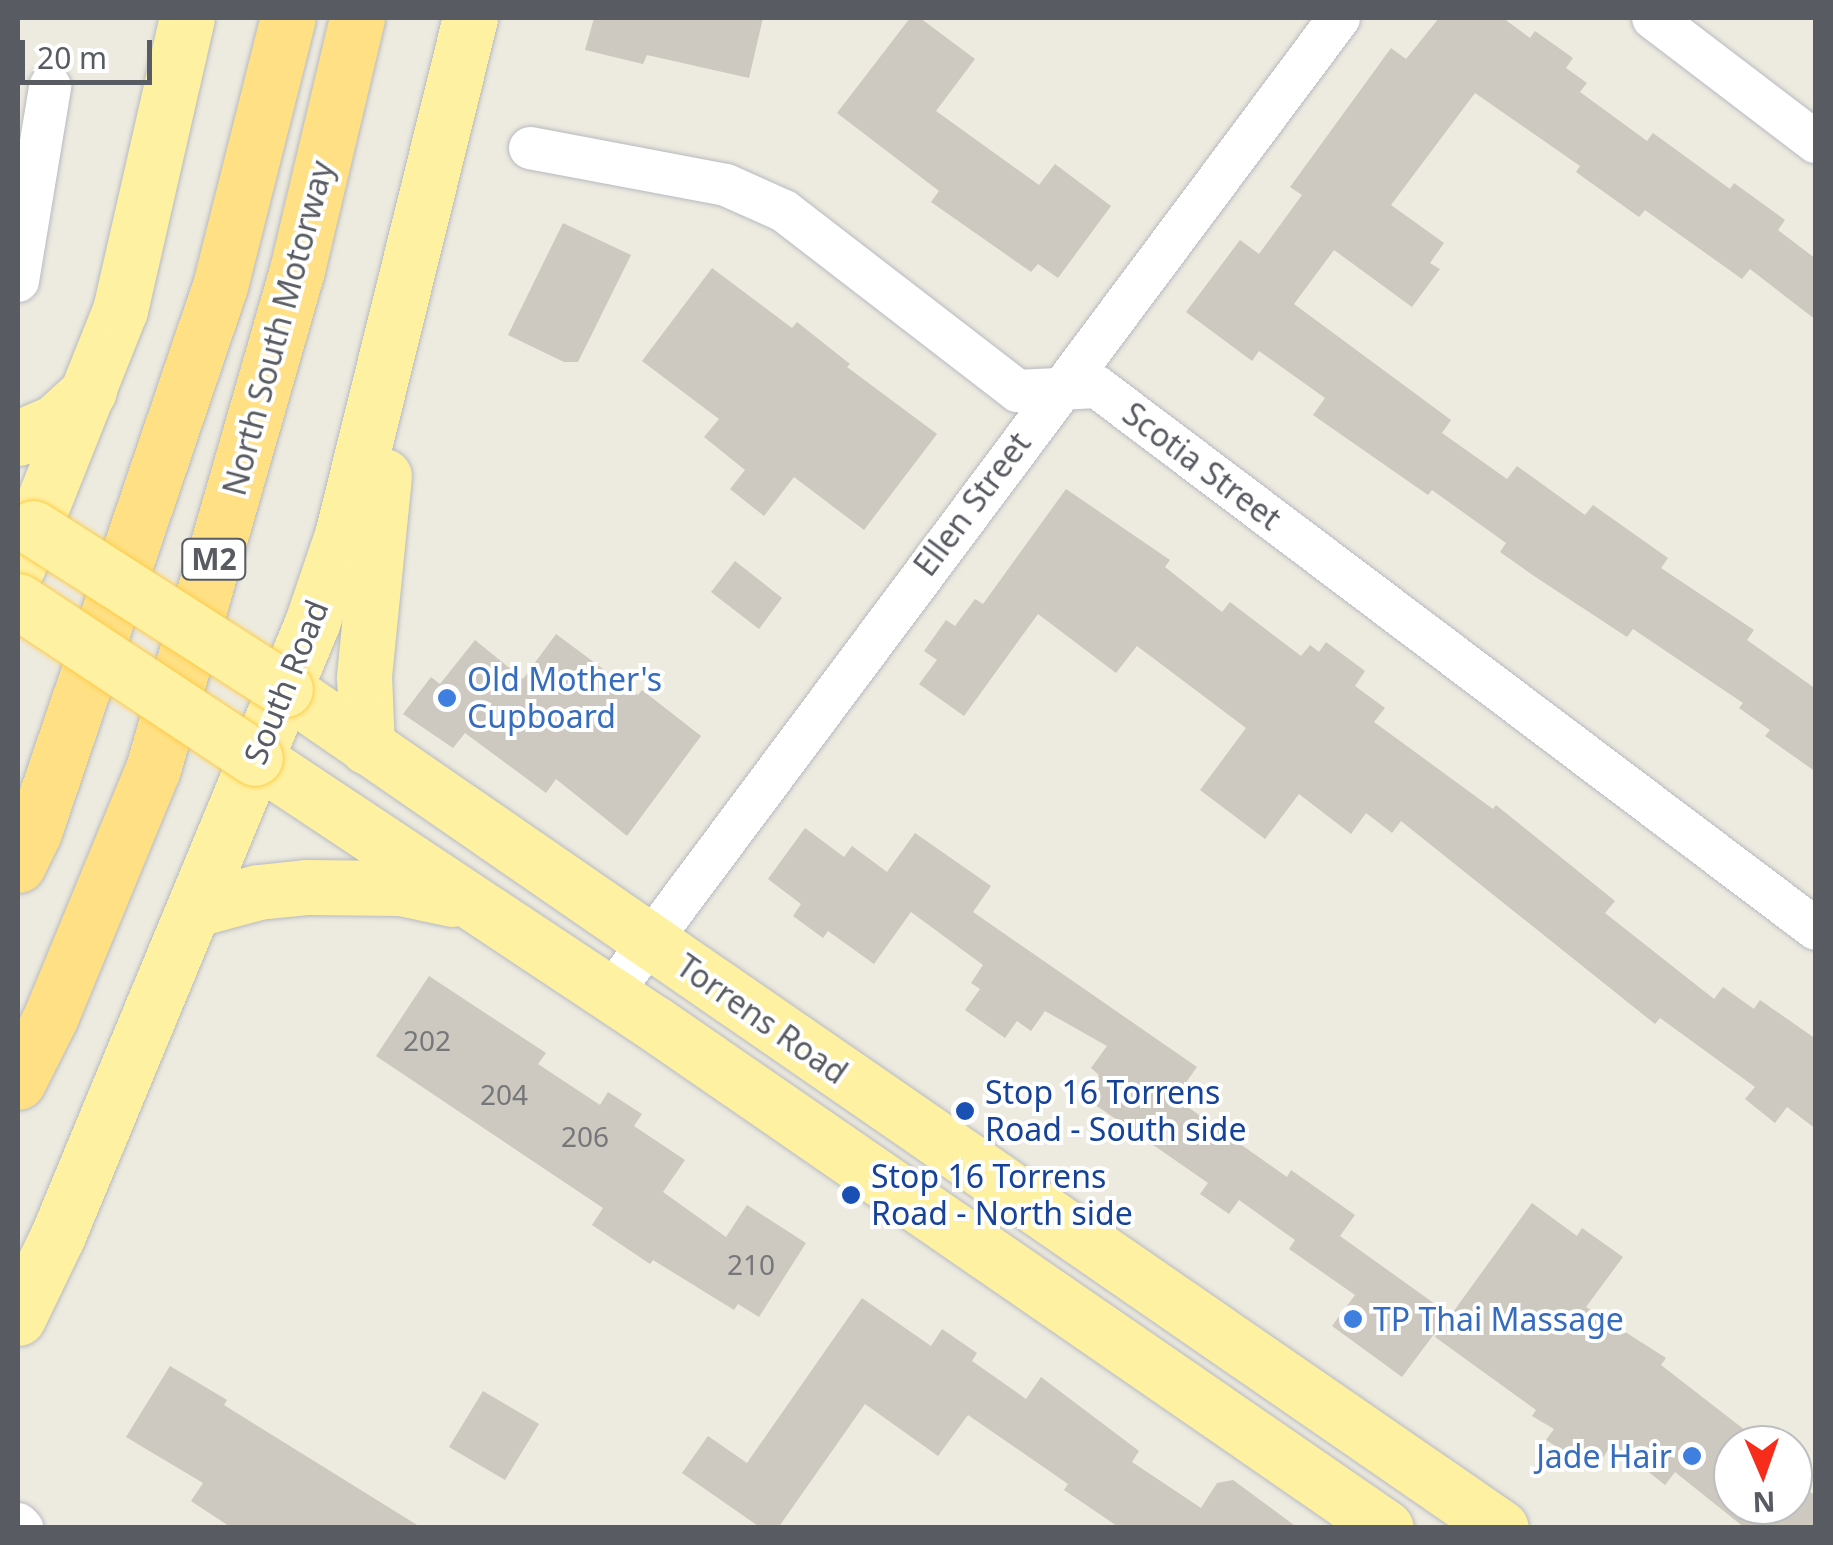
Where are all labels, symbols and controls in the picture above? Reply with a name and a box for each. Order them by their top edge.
scale bar [25,20,158,82]
text: 20 m [37,37,107,78]
street label: North South Motorway [215,156,341,500]
street label: Scotia Street [1115,394,1289,538]
street label: Ellen Street [906,425,1038,583]
road number: M2 [179,534,249,584]
street label: South Road [236,594,336,770]
place label: Old Mother's Cupboard [467,661,662,736]
marker: Old Mother's Cupboard [436,687,458,709]
street label: Torrens Road [669,946,855,1092]
house number: 202 [403,1023,451,1057]
place label: Stop 16 Torrens Road - South side [985,1074,1247,1149]
house number: 204 [480,1077,528,1111]
marker: Stop 16 Torrens Road - South side [954,1100,976,1122]
house number: 206 [561,1119,609,1153]
place label: Stop 16 Torrens Road - North side [871,1158,1133,1233]
marker: Stop 16 Torrens Road - North side [840,1184,862,1206]
house number: 210 [727,1247,775,1281]
place label: TP Thai Massage [1373,1300,1624,1338]
marker: TP Thai Massage [1342,1308,1364,1330]
north arrow [1713,1425,1813,1525]
place label: Jade Hair [1536,1437,1672,1475]
marker: Jade Hair [1681,1445,1703,1467]
text: N [1752,1484,1776,1522]

